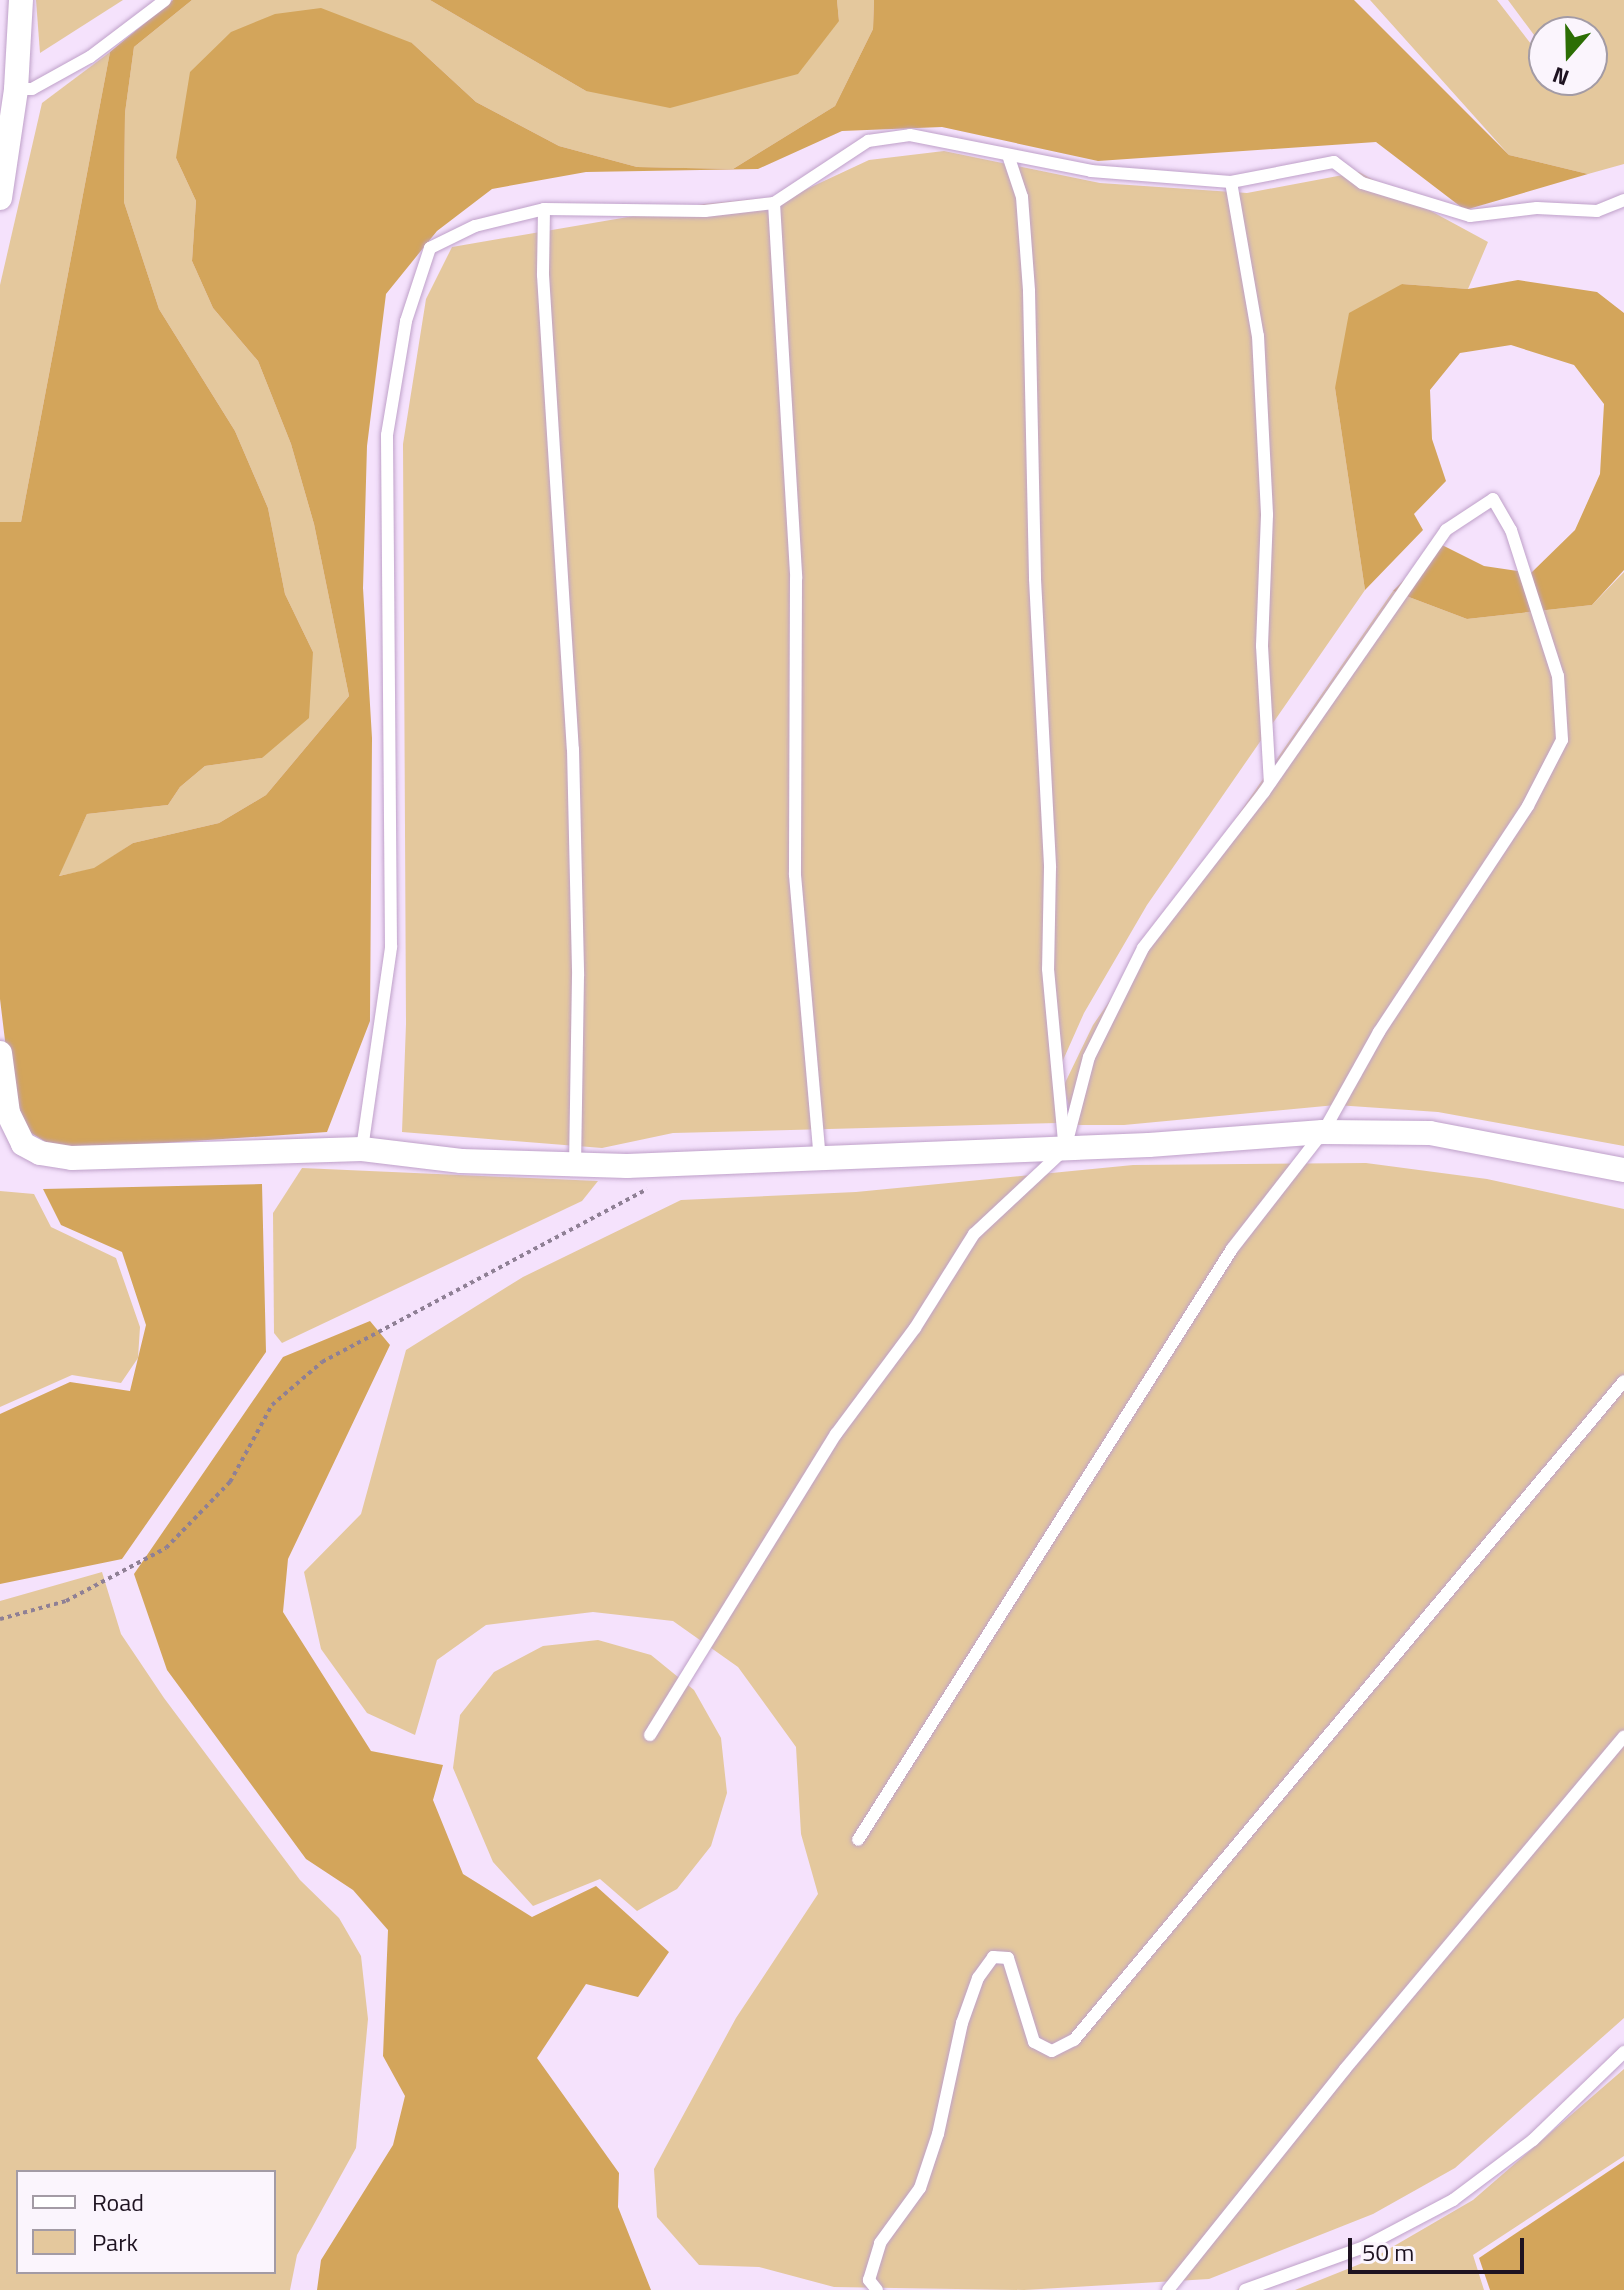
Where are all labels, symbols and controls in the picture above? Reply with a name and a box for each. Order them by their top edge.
north arrow [1528,16,1608,96]
text: N [1547,58,1573,95]
legend [16,2170,276,2274]
text: Road [92,2184,144,2220]
scale bar [1352,2222,1528,2272]
text: Park [92,2224,138,2260]
text: 50 m [1362,2234,1414,2270]

